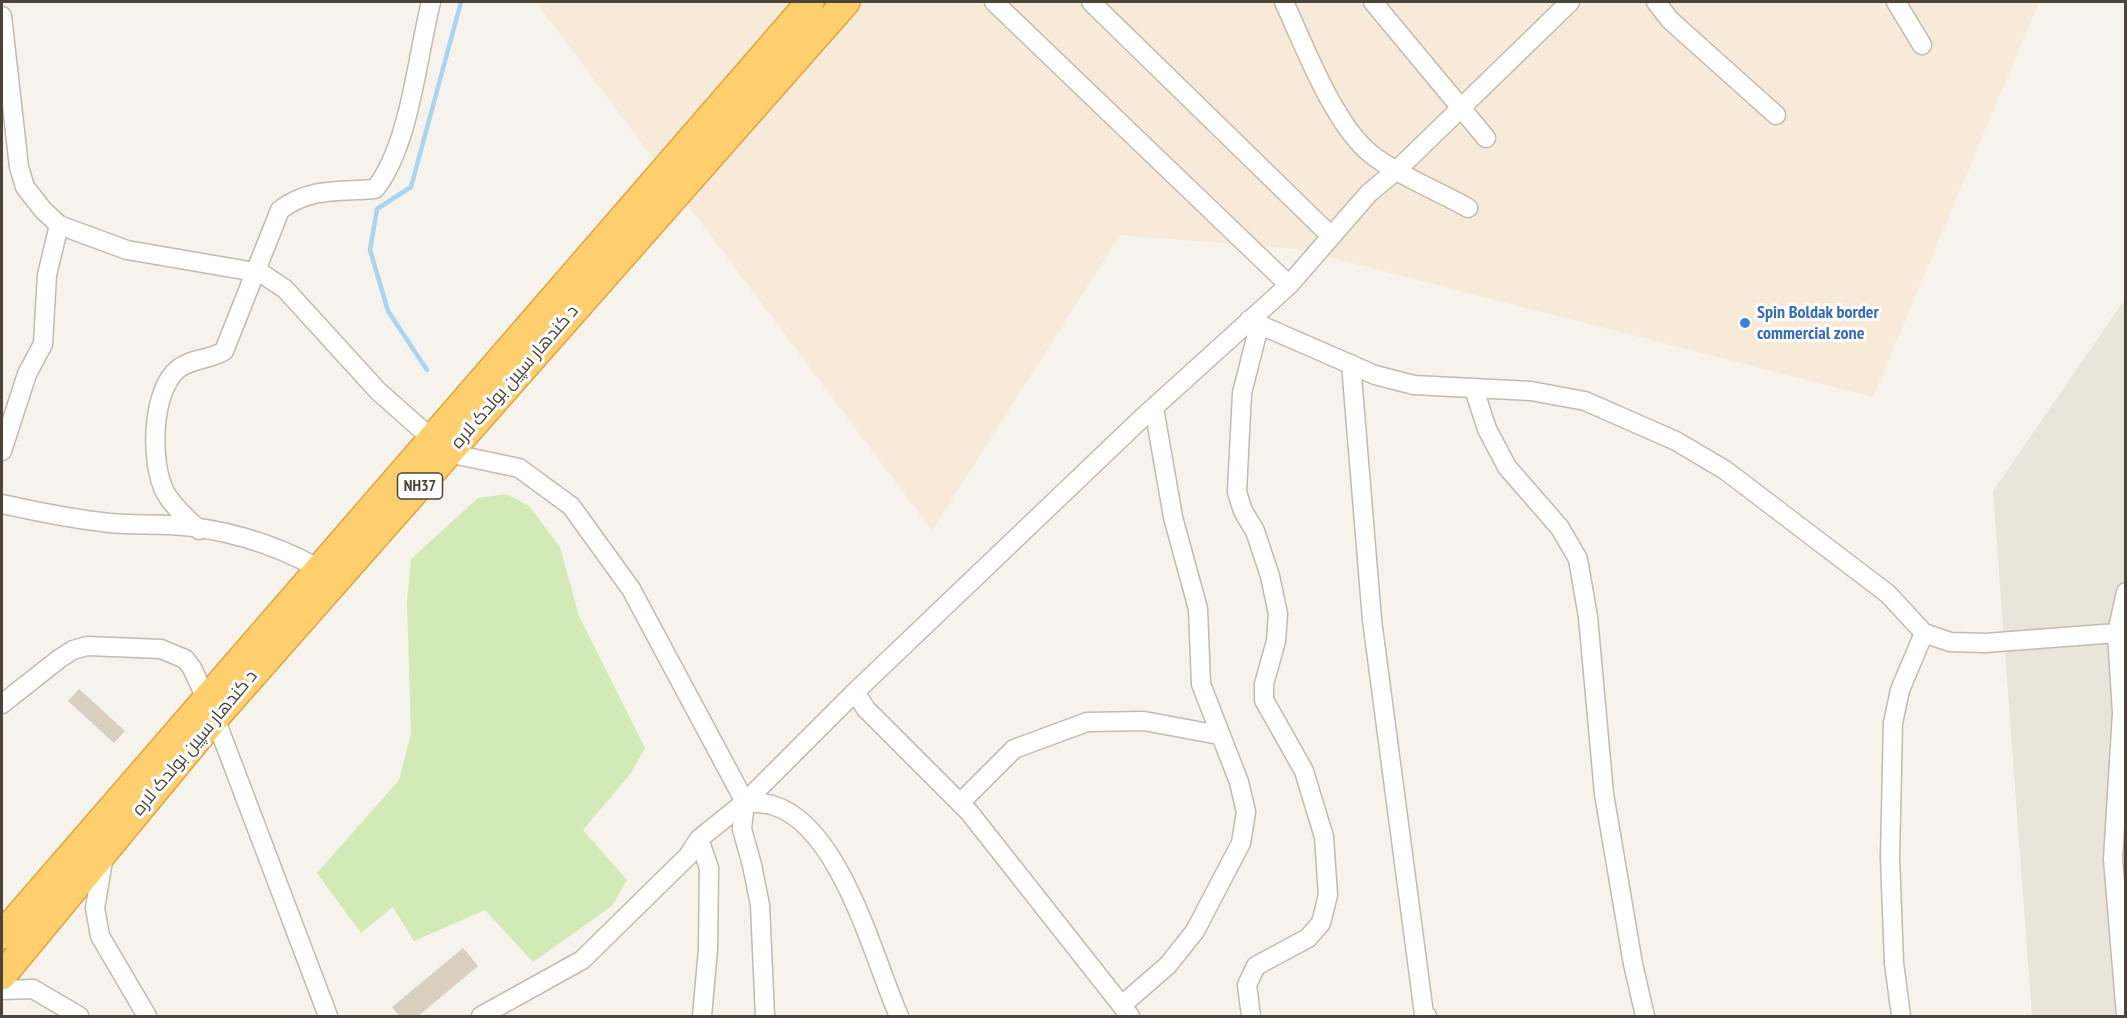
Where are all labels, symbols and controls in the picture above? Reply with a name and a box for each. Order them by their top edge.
street label: د کندهار سپین بولدک لاره [447,301,583,453]
place label: Spin Boldak border commercial zone [1757,302,1879,344]
marker: Spin Boldak border commercial zone [1738,316,1752,330]
road number: NH37 [398,473,442,499]
street label: د کندهار سپین بولدک لاره [128,666,262,820]

